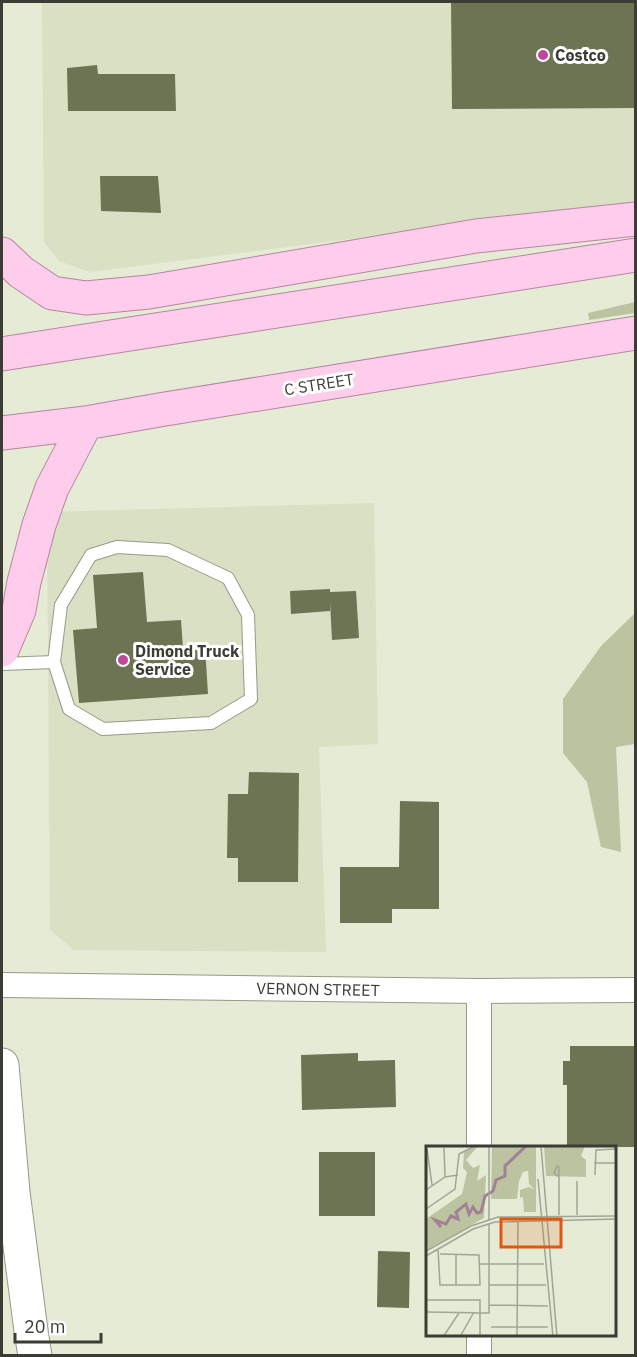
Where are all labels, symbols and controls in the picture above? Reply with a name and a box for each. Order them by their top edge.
place label: Costco [555,45,606,65]
marker: Costco [536,48,550,62]
street label: C STREET [283,369,355,399]
place label: Dimond Truck Service [135,641,240,679]
marker: Dimond Truck Service [116,653,130,667]
street label: VERNON STREET [256,978,380,1000]
inset map [426,1146,616,1336]
scale bar [15,1306,100,1344]
text: 20 m [24,1315,66,1338]

